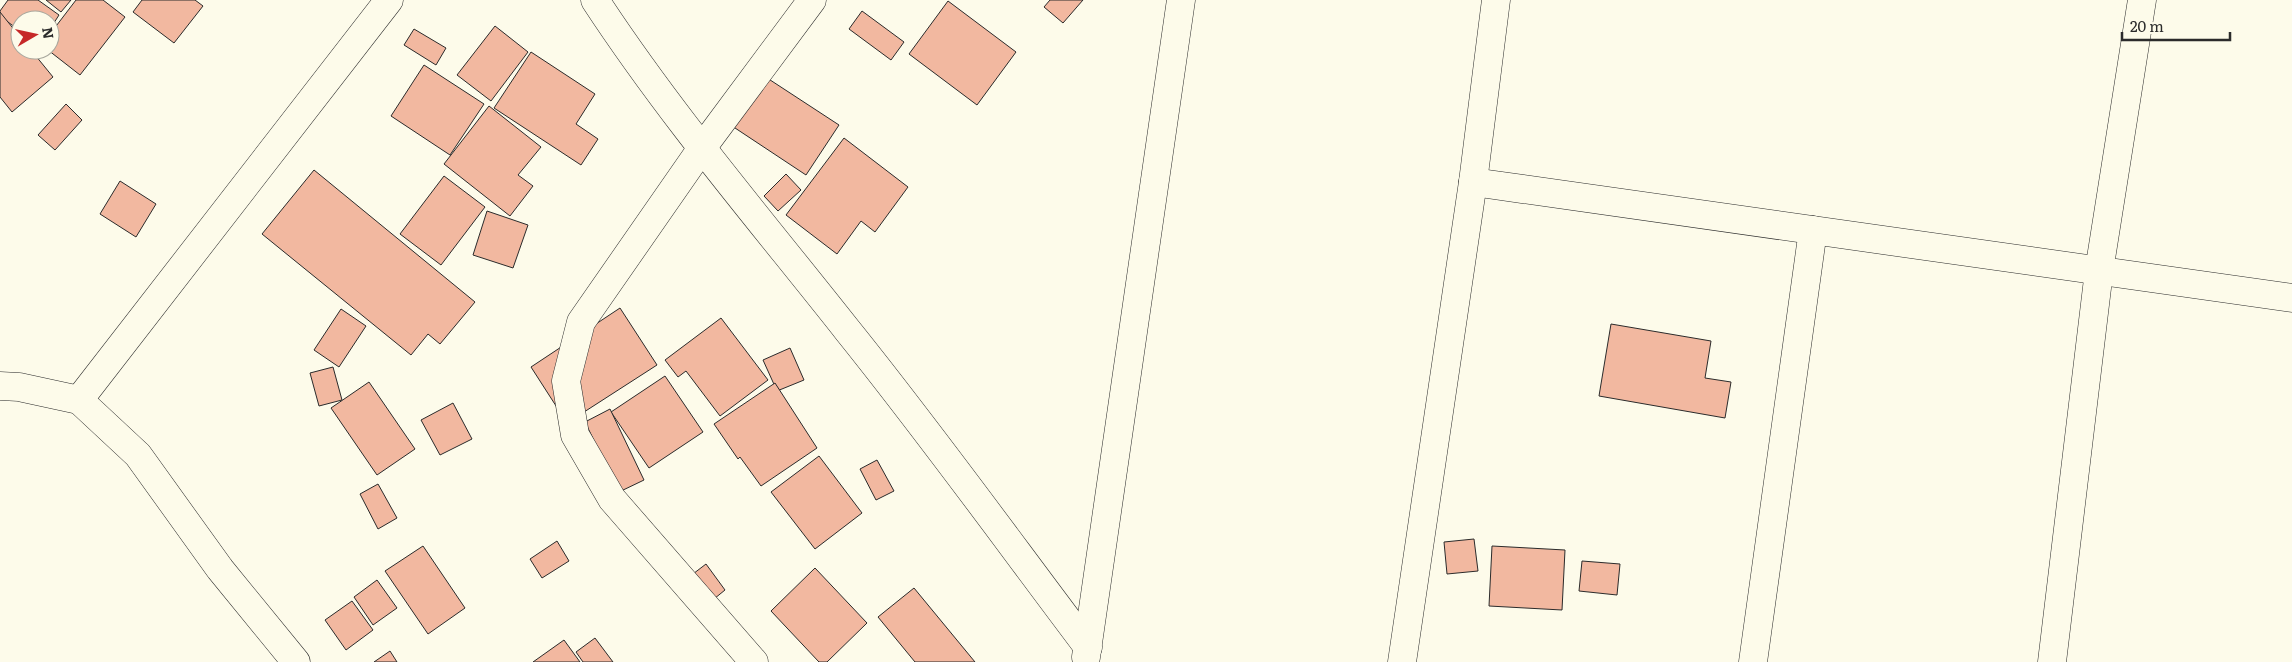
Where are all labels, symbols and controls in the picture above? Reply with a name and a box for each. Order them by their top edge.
north arrow [10,10,60,60]
scale bar [2122,10,2230,42]
text: 20 m [2130,14,2164,37]
text: N [38,25,60,40]

